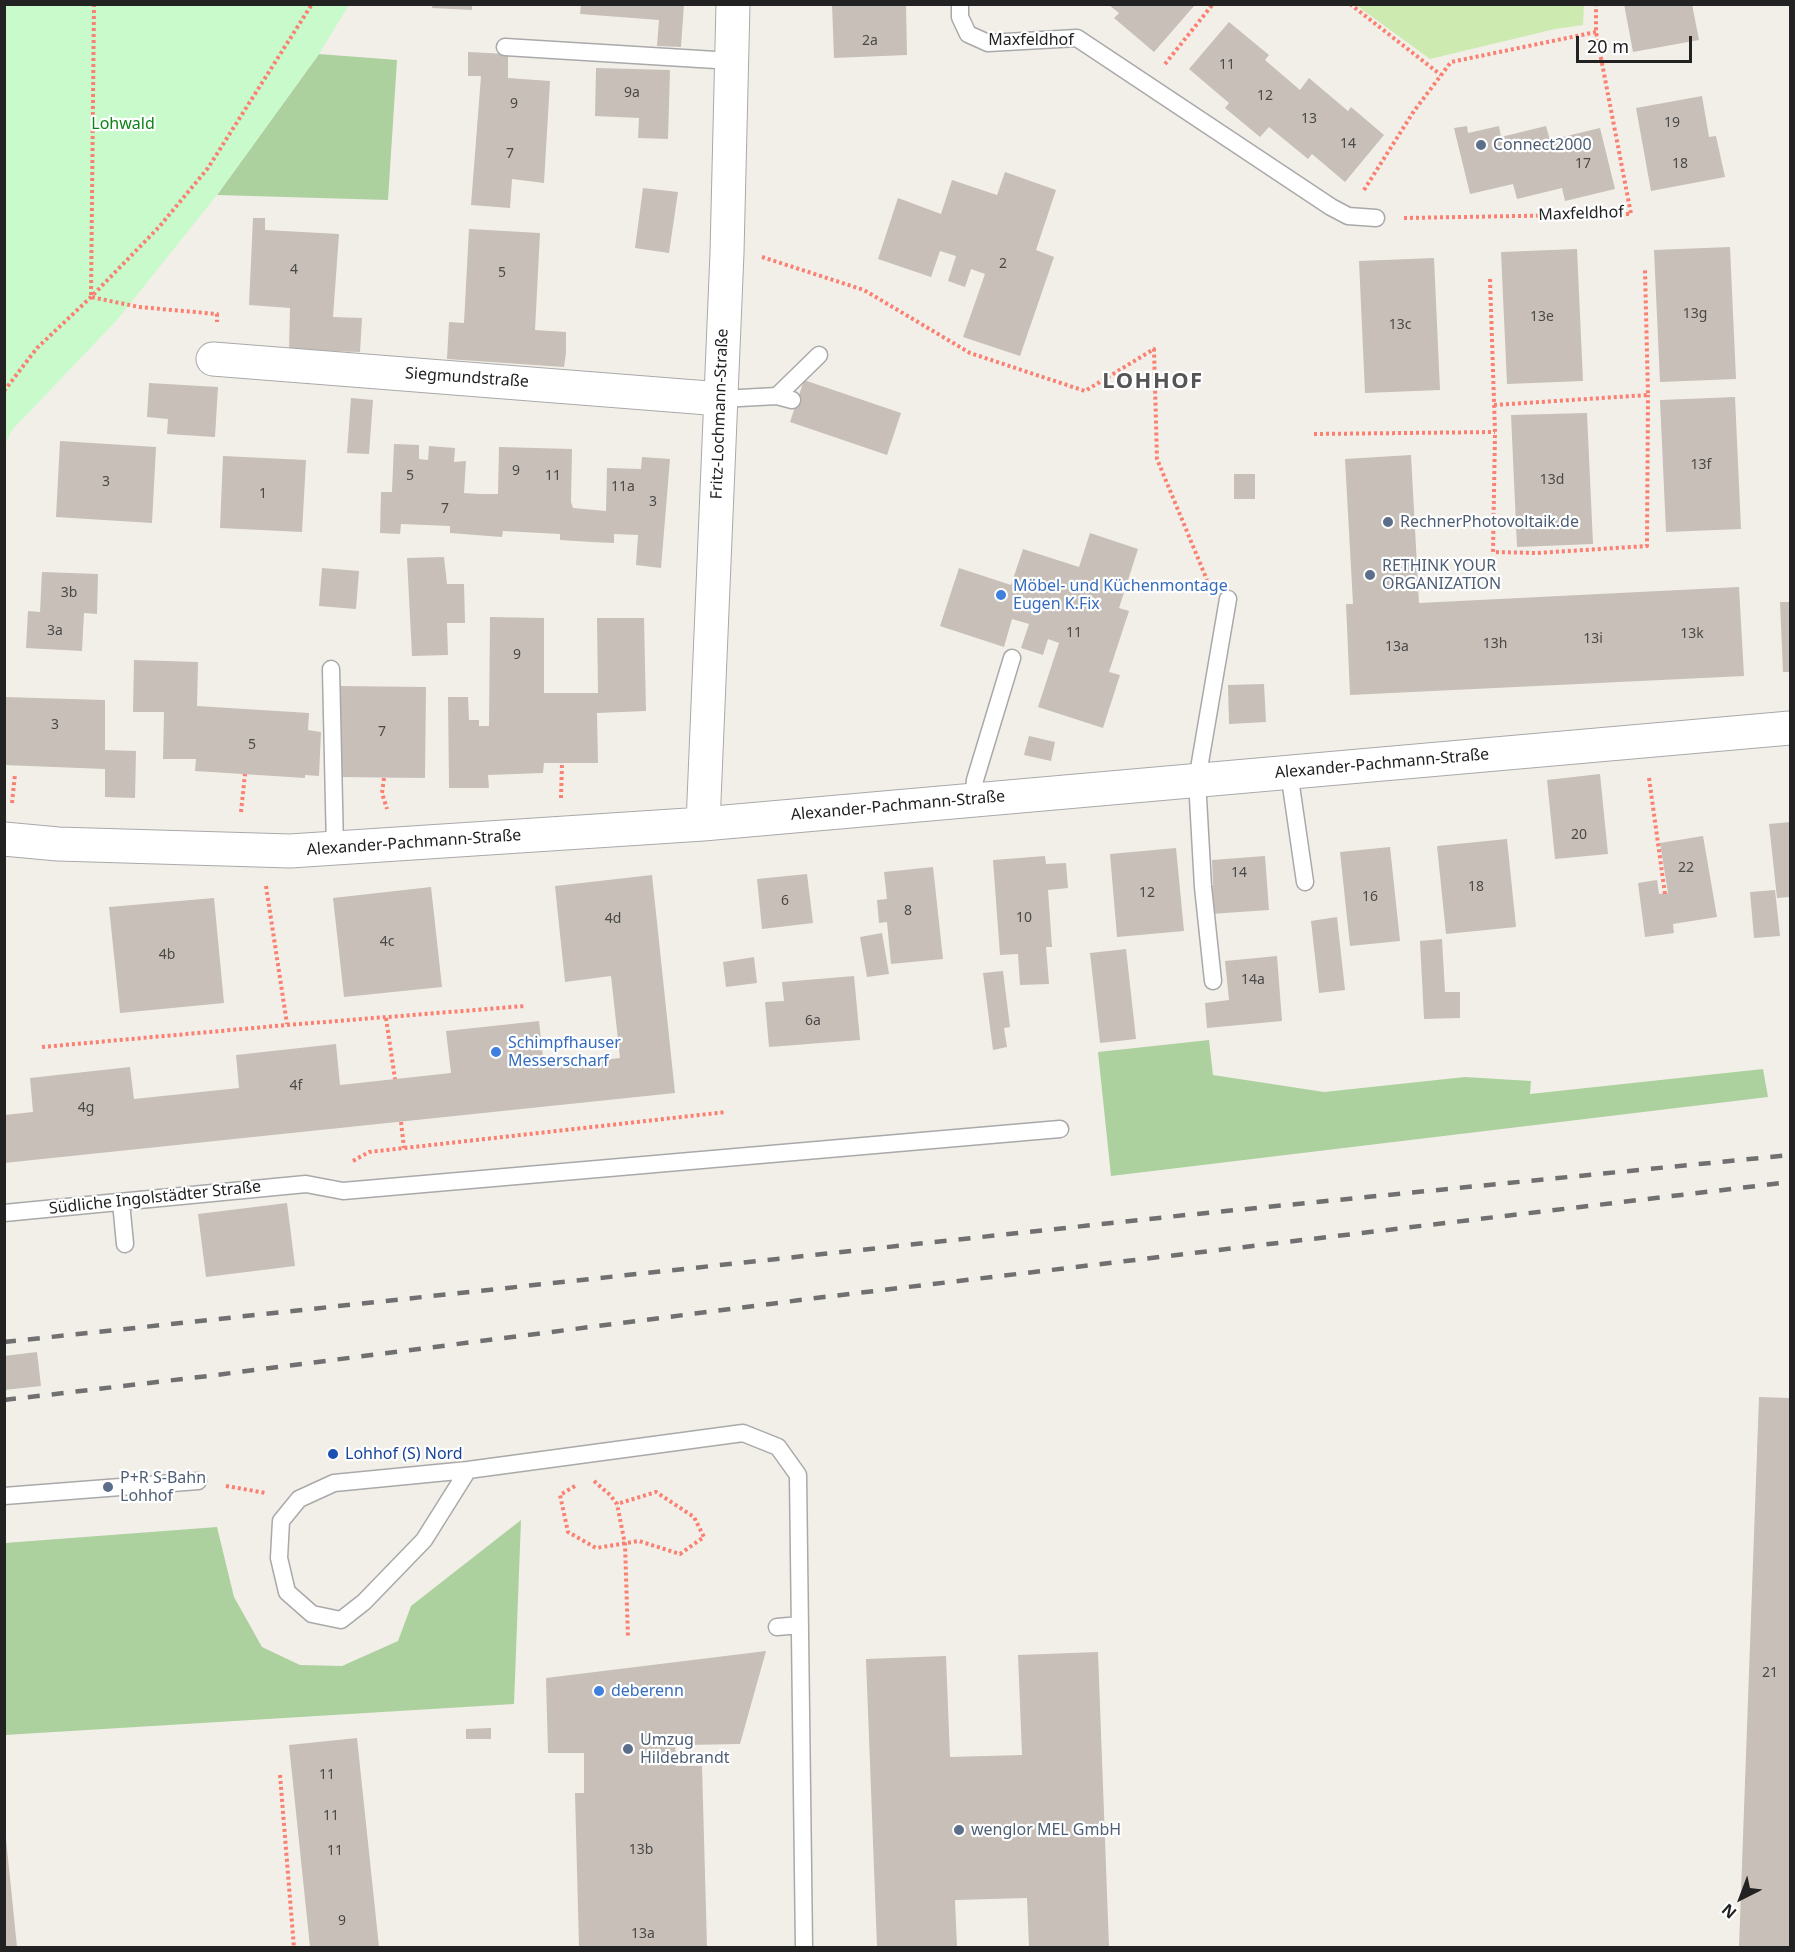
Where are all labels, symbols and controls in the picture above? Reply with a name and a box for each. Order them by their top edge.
scale bar [1579,24,1694,62]
street label: Maxfeldhof [988,30,1074,50]
house number: 2a [862,33,878,49]
text: 20 m [1587,34,1629,58]
house number: 11 [1219,57,1235,73]
house number: 9a [624,85,640,101]
house number: 12 [1257,88,1273,104]
house number: 9 [510,96,518,112]
house number: 13 [1301,111,1317,127]
park label: Lohwald [91,114,155,134]
house number: 19 [1664,115,1680,131]
place label: Connect2000 [1493,135,1592,155]
house number: 14 [1340,136,1356,152]
marker: Connect2000 [1474,138,1488,152]
house number: 7 [506,146,514,162]
house number: 17 [1575,156,1591,172]
house number: 18 [1672,156,1688,172]
street label: Maxfeldhof [1538,203,1624,225]
house number: 2 [999,256,1007,272]
house number: 4 [290,262,298,278]
house number: 5 [498,265,506,281]
house number: 13g [1683,306,1707,322]
house number: 13e [1530,309,1554,325]
house number: 13c [1389,317,1411,333]
street label: Fritz-Lochmann-Straße [707,328,733,500]
street label: Siegmundstraße [404,364,530,392]
district label: LOHHOF [1102,369,1204,395]
house number: 13f [1691,457,1711,473]
house number: 9 [512,463,520,479]
house number: 5 [406,468,414,484]
house number: 11 [545,468,561,484]
house number: 13d [1540,472,1564,488]
house number: 3 [102,474,110,490]
house number: 11a [611,479,635,495]
house number: 1 [259,486,267,502]
house number: 3 [649,494,657,510]
house number: 7 [441,501,449,517]
place label: RechnerPhotovoltaik.de [1400,512,1579,532]
marker: RechnerPhotovoltaik.de [1381,515,1395,529]
place label: RETHINK YOUR ORGANIZATION [1382,556,1501,594]
marker: RETHINK YOUR ORGANIZATION [1363,568,1377,582]
place label: Möbel- und Küchenmontage Eugen K.Fix [1013,576,1228,614]
house number: 3b [61,585,77,601]
marker: Möbel- und Küchenmontage Eugen K.Fix [994,588,1008,602]
house number: 3a [47,623,63,639]
house number: 11 [1066,625,1082,641]
house number: 13k [1680,626,1704,642]
house number: 13i [1583,631,1603,647]
house number: 13h [1483,636,1507,652]
house number: 13a [1385,639,1409,655]
house number: 9 [513,647,521,663]
house number: 3 [51,717,59,733]
house number: 7 [378,724,386,740]
house number: 5 [248,737,256,753]
street label: Alexander-Pachmann-Straße [1274,745,1490,783]
street label: Alexander-Pachmann-Straße [790,787,1006,825]
street label: Alexander-Pachmann-Straße [306,826,522,860]
house number: 20 [1571,827,1587,843]
house number: 22 [1678,860,1694,876]
house number: 14 [1231,865,1247,881]
house number: 18 [1468,879,1484,895]
house number: 12 [1139,885,1155,901]
house number: 16 [1362,889,1378,905]
house number: 6 [781,893,789,909]
house number: 8 [904,903,912,919]
house number: 10 [1016,910,1032,926]
house number: 4d [605,911,621,927]
house number: 4c [380,934,394,950]
house number: 4b [159,947,175,963]
house number: 14a [1241,972,1265,988]
house number: 6a [805,1013,821,1029]
place label: Schimpfhauser Messerscharf [508,1033,621,1071]
marker: Schimpfhauser Messerscharf [489,1045,503,1059]
house number: 4f [290,1078,302,1094]
house number: 4g [78,1100,94,1116]
street label: Südliche Ingolstädter Straße [48,1177,262,1219]
place label: Lohhof (S) Nord [345,1444,463,1464]
marker: Lohhof (S) Nord [326,1447,340,1461]
place label: P+R S-Bahn Lohhof [120,1468,206,1506]
marker: P+R S-Bahn Lohhof [101,1480,115,1494]
house number: 21 [1762,1665,1778,1681]
place label: deberenn [611,1681,684,1701]
marker: deberenn [592,1684,606,1698]
place label: Umzug Hildebrandt [640,1730,730,1768]
marker: Umzug Hildebrandt [621,1742,635,1756]
house number: 11 [319,1767,335,1783]
house number: 11 [323,1808,339,1824]
place label: wenglor MEL GmbH [971,1820,1121,1840]
marker: wenglor MEL GmbH [952,1823,966,1837]
house number: 13b [629,1842,653,1858]
house number: 11 [327,1843,343,1859]
north arrow [1711,1868,1771,1928]
text: N [1717,1899,1741,1924]
house number: 9 [338,1913,346,1929]
house number: 13a [631,1926,655,1942]

